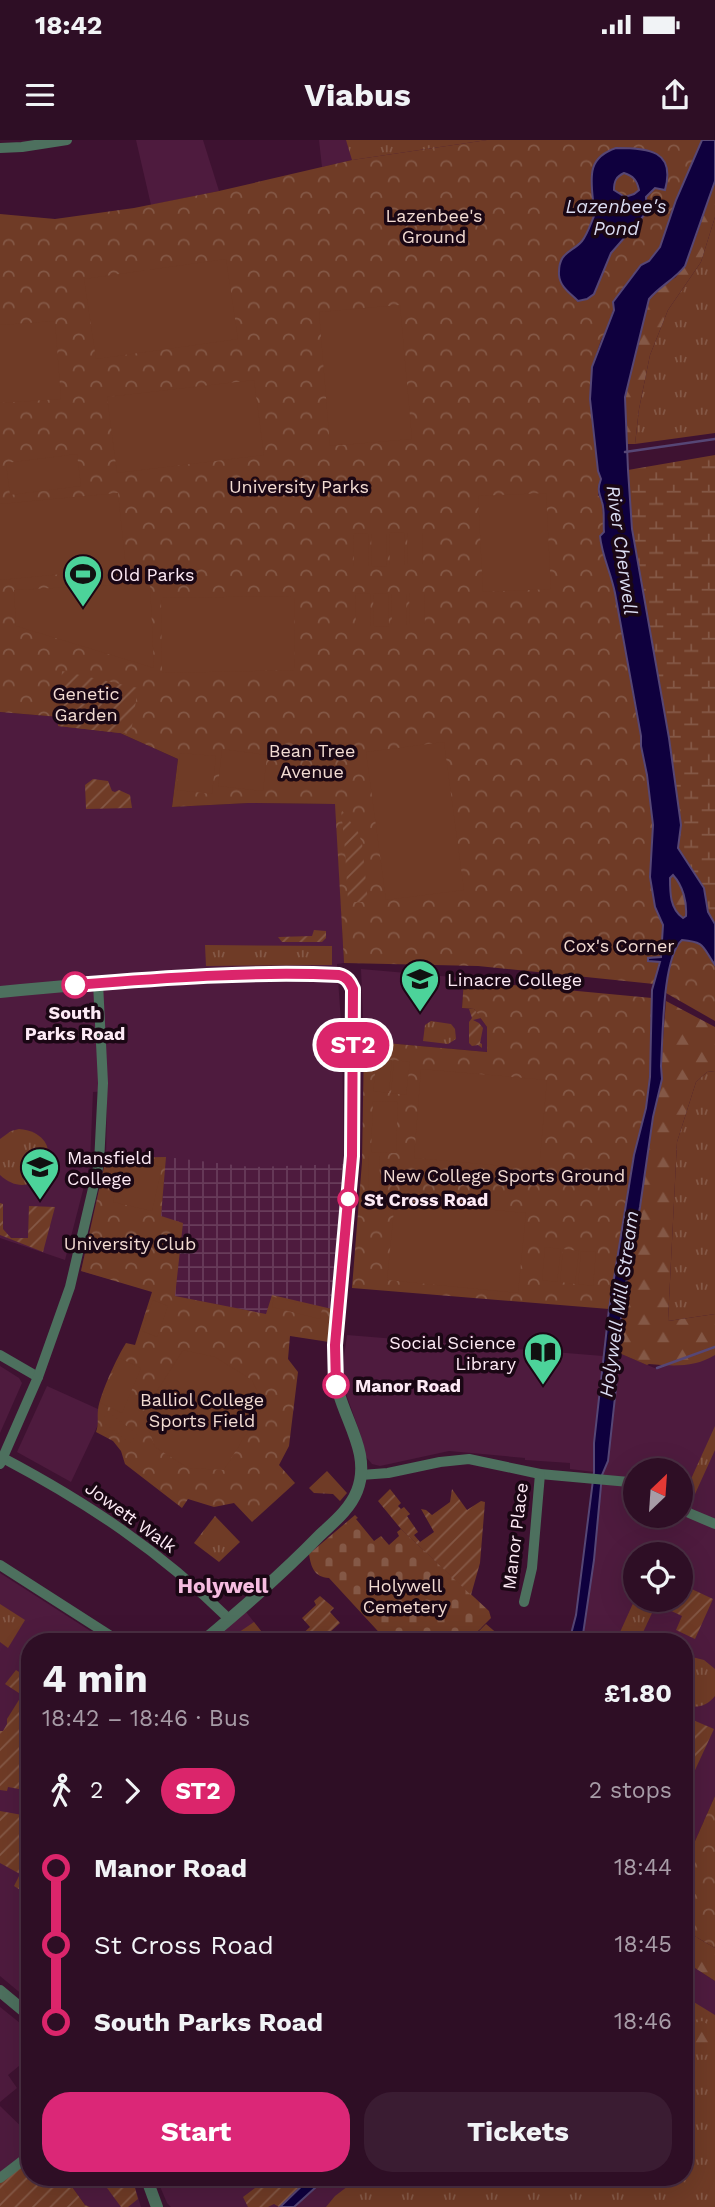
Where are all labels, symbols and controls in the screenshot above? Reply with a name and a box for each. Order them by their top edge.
text: 18:42 [35,10,102,40]
icon: menu [21,76,59,114]
text: Viabus [304,76,411,114]
icon: share [656,76,694,114]
water label: Lazenbee's Pond [566,195,667,240]
park label: Lazenbee's Ground [385,205,483,247]
park label: University Parks [229,476,369,497]
water label: River Cherwell [602,484,643,617]
sports icon: Old Parks [62,553,104,608]
place label: Old Parks [110,564,194,585]
park label: Genetic Garden [52,683,120,725]
park label: Bean Tree Avenue [269,740,355,782]
park label: Cox's Corner [563,935,675,956]
school or university icon: Linacre College [399,958,441,1013]
place label: Linacre College [447,969,582,990]
marker: South Parks Road [62,972,88,998]
place label: South Parks Road [25,1002,125,1044]
line badge: ST2 [313,1022,393,1068]
text: ST2 [330,1031,376,1059]
school or university icon: Mansfield College [19,1146,61,1201]
place label: Mansfield College [67,1147,152,1189]
park label: New College Sports Ground [383,1165,625,1186]
marker: St Cross Road [338,1189,358,1209]
place label: St Cross Road [364,1189,488,1210]
water label: Holywell Mill Stream [595,1209,643,1399]
park label: University Club [64,1233,196,1254]
library icon: Social Science Library [522,1331,564,1386]
place label: Social Science Library [389,1332,517,1374]
marker: Manor Road [323,1372,349,1398]
place label: Manor Road [355,1375,461,1396]
park label: Balliol College Sports Field [140,1389,264,1431]
north arrow [623,1458,693,1528]
map controls [623,1458,693,1612]
street label: Jowett Walk [81,1477,181,1557]
street label: Manor Place [498,1481,532,1591]
button: locate [623,1542,693,1612]
district label: Holywell [178,1573,269,1598]
park label: Holywell Cemetery [363,1575,448,1617]
text: 4 min [42,1657,148,1701]
text: £1.80 [604,1678,672,1708]
text: 18:42 – 18:46 · Bus [42,1705,250,1732]
icon: walk [42,1772,80,1810]
icon: forward [113,1772,151,1810]
text: 2 [90,1777,103,1804]
text: ST2 [175,1777,221,1805]
text: 2 stops [589,1777,672,1804]
text: Manor Road [94,1853,247,1883]
text: 18:44 [614,1854,672,1881]
text: St Cross Road [94,1930,274,1960]
text: 18:45 [615,1931,672,1958]
text: South Parks Road [94,2007,323,2037]
text: 18:46 [614,2008,672,2035]
button: Start [42,2092,350,2172]
button: Tickets [364,2092,672,2172]

